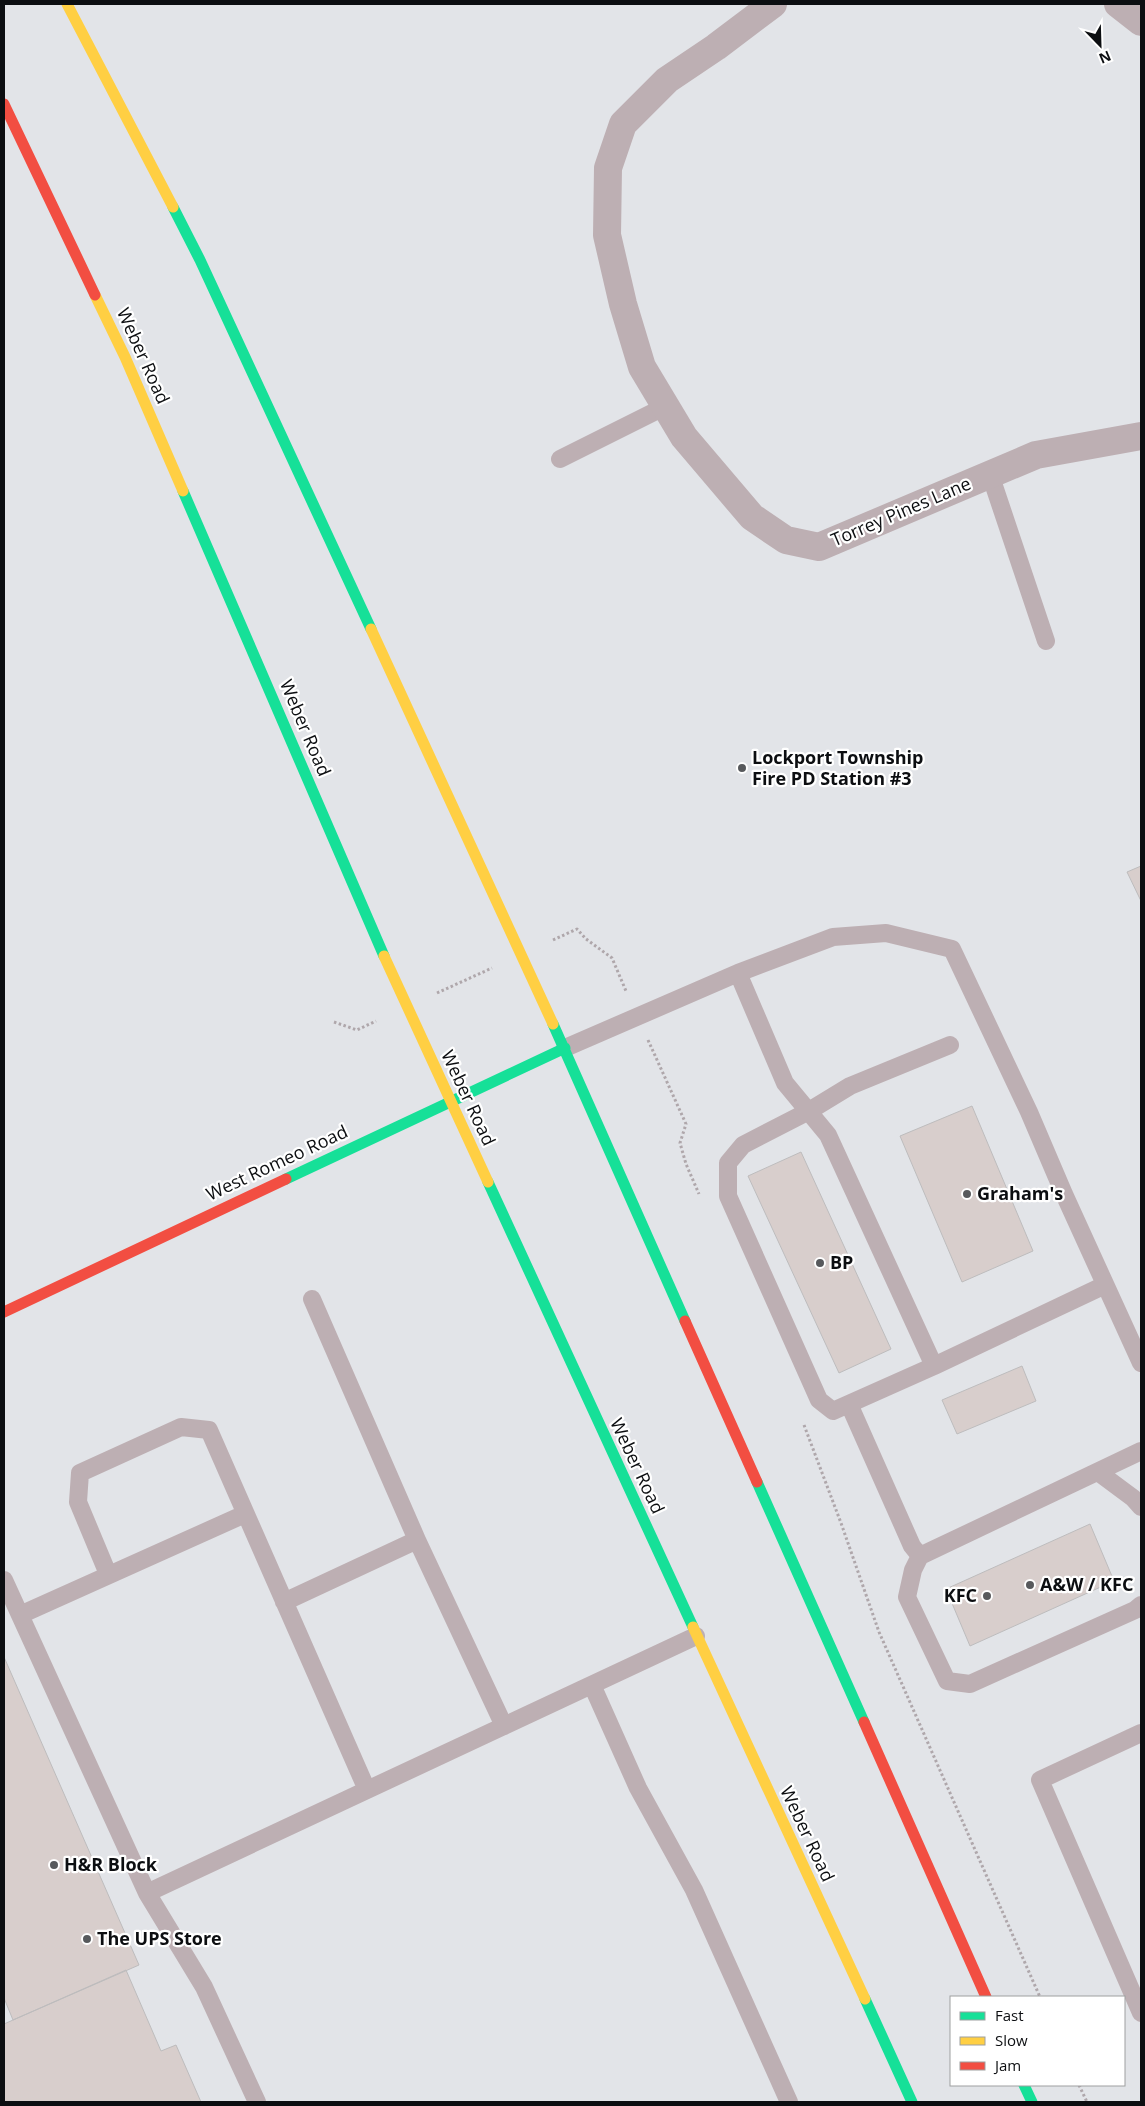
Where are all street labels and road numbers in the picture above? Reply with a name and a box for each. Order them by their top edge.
street label: Weber Road [112,304,176,407]
street label: Torrey Pines Lane [827,471,974,551]
street label: Weber Road [275,676,337,780]
street label: Weber Road [436,1046,502,1149]
street label: West Romeo Road [202,1119,351,1205]
street label: Weber Road [605,1414,671,1517]
street label: Weber Road [775,1782,841,1885]

